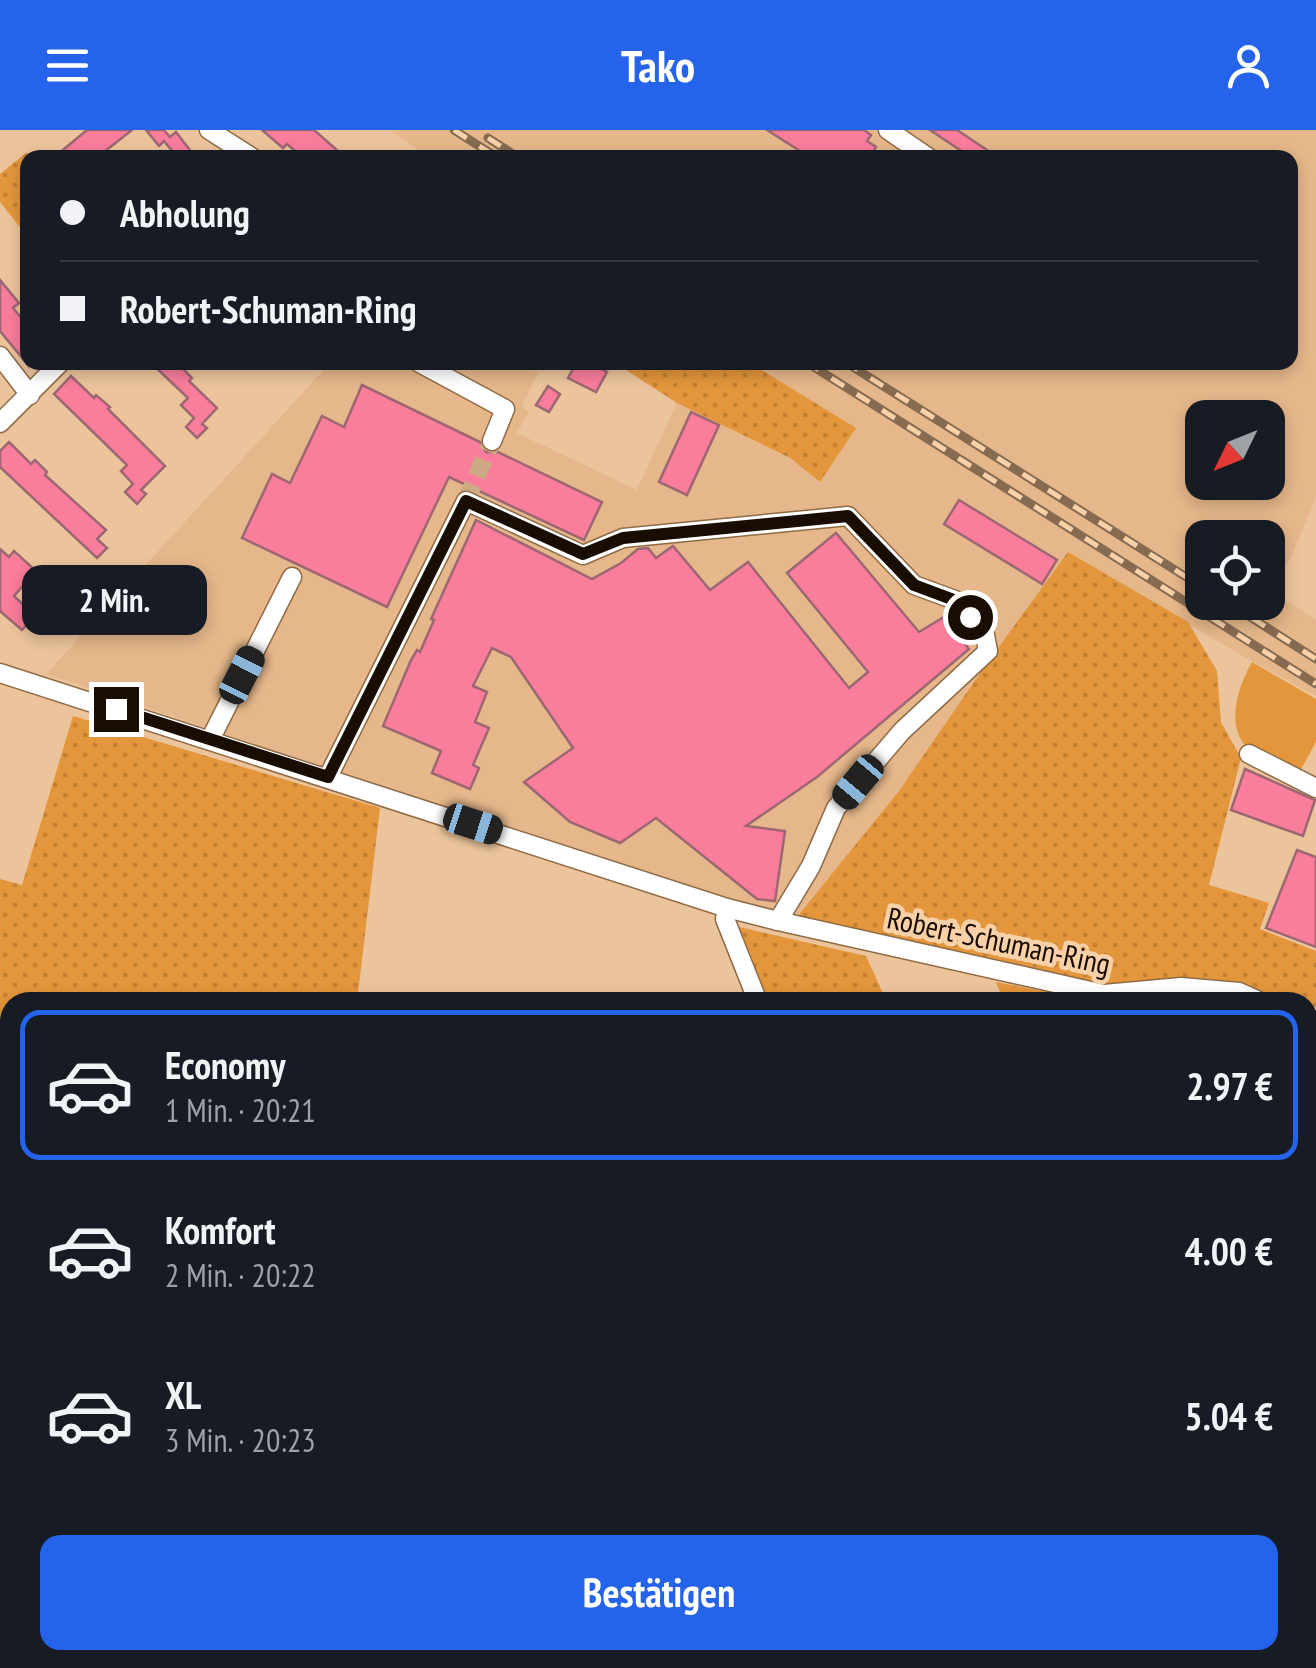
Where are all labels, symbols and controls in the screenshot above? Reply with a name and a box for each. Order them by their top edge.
text: Tako [621,36,695,94]
icon: menu [40,38,95,93]
icon: person [1221,38,1276,93]
text: Abholung [120,188,250,237]
text: Robert-Schuman-Ring [120,284,417,333]
north arrow [1185,400,1285,500]
map controls [1185,400,1285,620]
button: locate [1185,520,1285,620]
callout: 2 Min. [23,564,208,634]
text: 2 Min. [79,579,150,621]
route start [948,595,993,640]
car [215,641,269,709]
route end [94,687,139,732]
car [827,749,889,815]
car [440,800,506,848]
street label: Robert-Schuman-Ring [884,897,1114,983]
icon: car [45,1040,135,1130]
text: Economy [165,1040,285,1089]
text: 2.97 € [1186,1061,1273,1110]
text: 1 Min. · 20:21 [165,1089,316,1131]
icon: car [45,1205,135,1295]
text: Komfort [165,1205,276,1254]
text: 4.00 € [1184,1226,1273,1275]
text: 2 Min. · 20:22 [165,1254,316,1296]
icon: car [45,1370,135,1460]
text: XL [165,1370,201,1419]
text: 5.04 € [1184,1391,1273,1440]
text: 3 Min. · 20:23 [165,1419,316,1461]
button: Bestätigen [40,1535,1278,1650]

